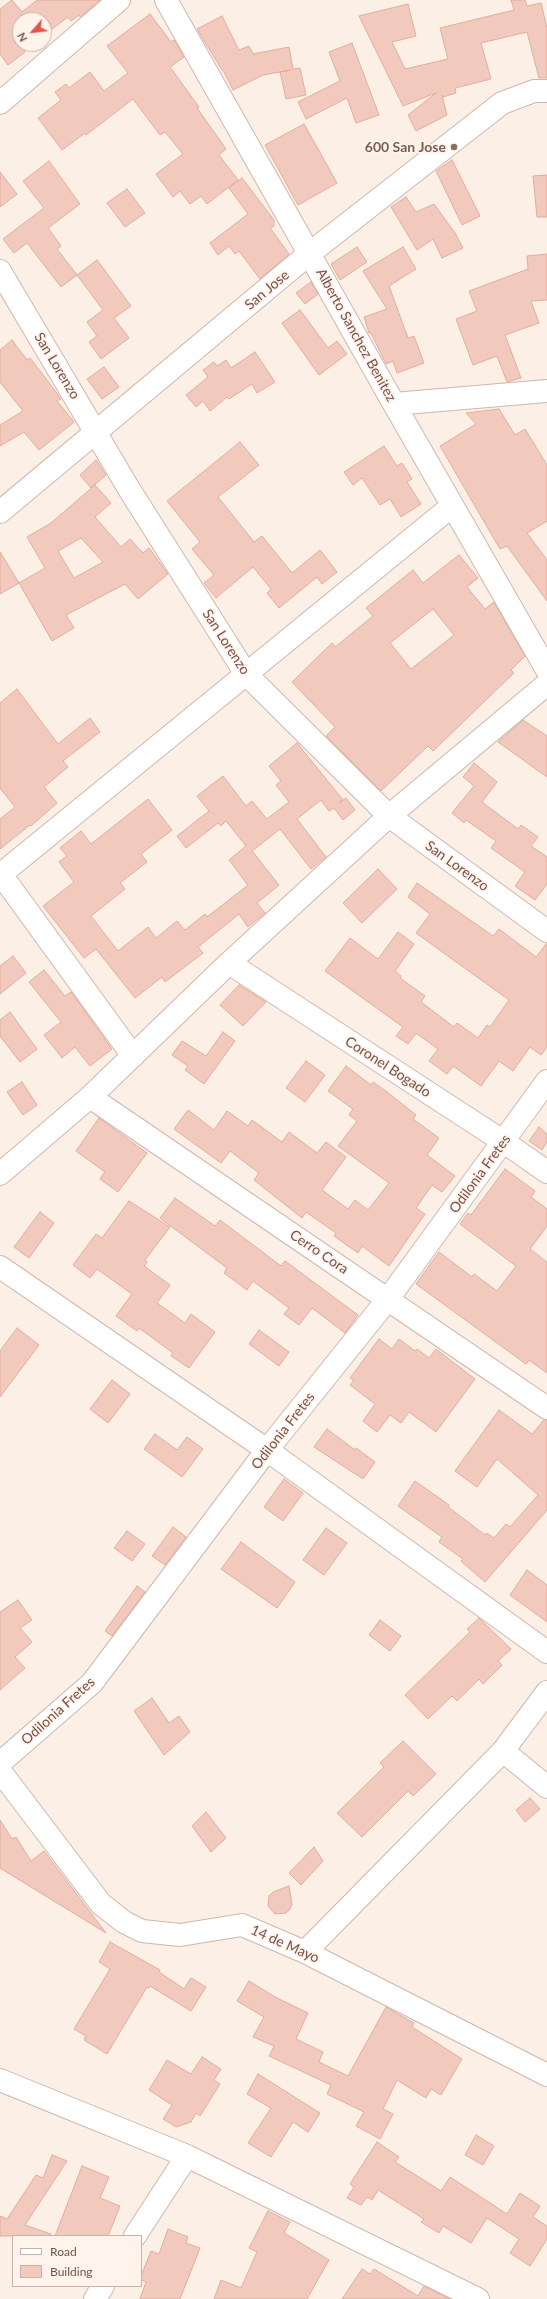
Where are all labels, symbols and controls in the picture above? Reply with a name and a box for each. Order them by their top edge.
north arrow [12,12,52,52]
text: N [14,31,30,44]
place label: 600 San Jose [365,139,446,155]
marker: 600 San Jose [449,142,459,152]
street label: Alberto Sanchez Benitez [312,265,400,405]
street label: San Jose [241,267,293,313]
street label: San Lorenzo [31,330,83,402]
street label: San Lorenzo [199,606,253,678]
street label: San Lorenzo [422,837,492,895]
street label: Coronel Bogado [342,1033,434,1101]
street label: Odilonia Fretes [446,1131,514,1217]
street label: Cerro Cora [286,1226,352,1278]
street label: Odilonia Fretes [248,1389,318,1473]
street label: Odilonia Fretes [18,1674,98,1748]
street label: 14 de Mayo [248,1921,322,1967]
legend [12,2235,142,2287]
text: Road [50,2244,77,2259]
text: Building [50,2264,93,2279]

